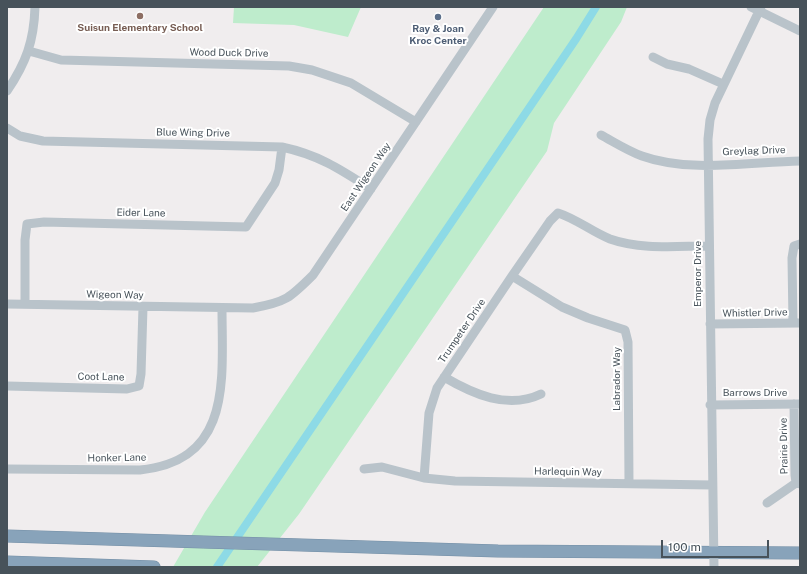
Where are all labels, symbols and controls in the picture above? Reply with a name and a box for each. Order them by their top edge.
marker: Suisun Elementary School [135,11,145,21]
marker: Ray & Joan Kroc Center [433,12,443,22]
place label: Suisun Elementary School [77,22,203,34]
place label: Ray & Joan Kroc Center [409,23,467,46]
street label: Wood Duck Drive [189,46,269,60]
street label: Blue Wing Drive [156,126,230,140]
street label: East Wigeon Way [339,140,393,214]
street label: Greylag Drive [722,144,786,158]
street label: Eider Lane [116,207,166,219]
street label: Emperor Drive [692,241,704,307]
street label: Wigeon Way [86,289,144,301]
street label: Trumpeter Drive [436,297,488,365]
street label: Whistler Drive [722,306,788,320]
street label: Labrador Way [611,347,623,411]
street label: Coot Lane [77,371,125,383]
street label: Barrows Drive [723,387,787,399]
street label: Prairie Drive [778,418,790,474]
street label: Honker Lane [87,451,147,465]
street label: Harlequin Way [534,465,602,479]
scale bar [663,532,771,558]
text: 100 m [668,540,701,554]

